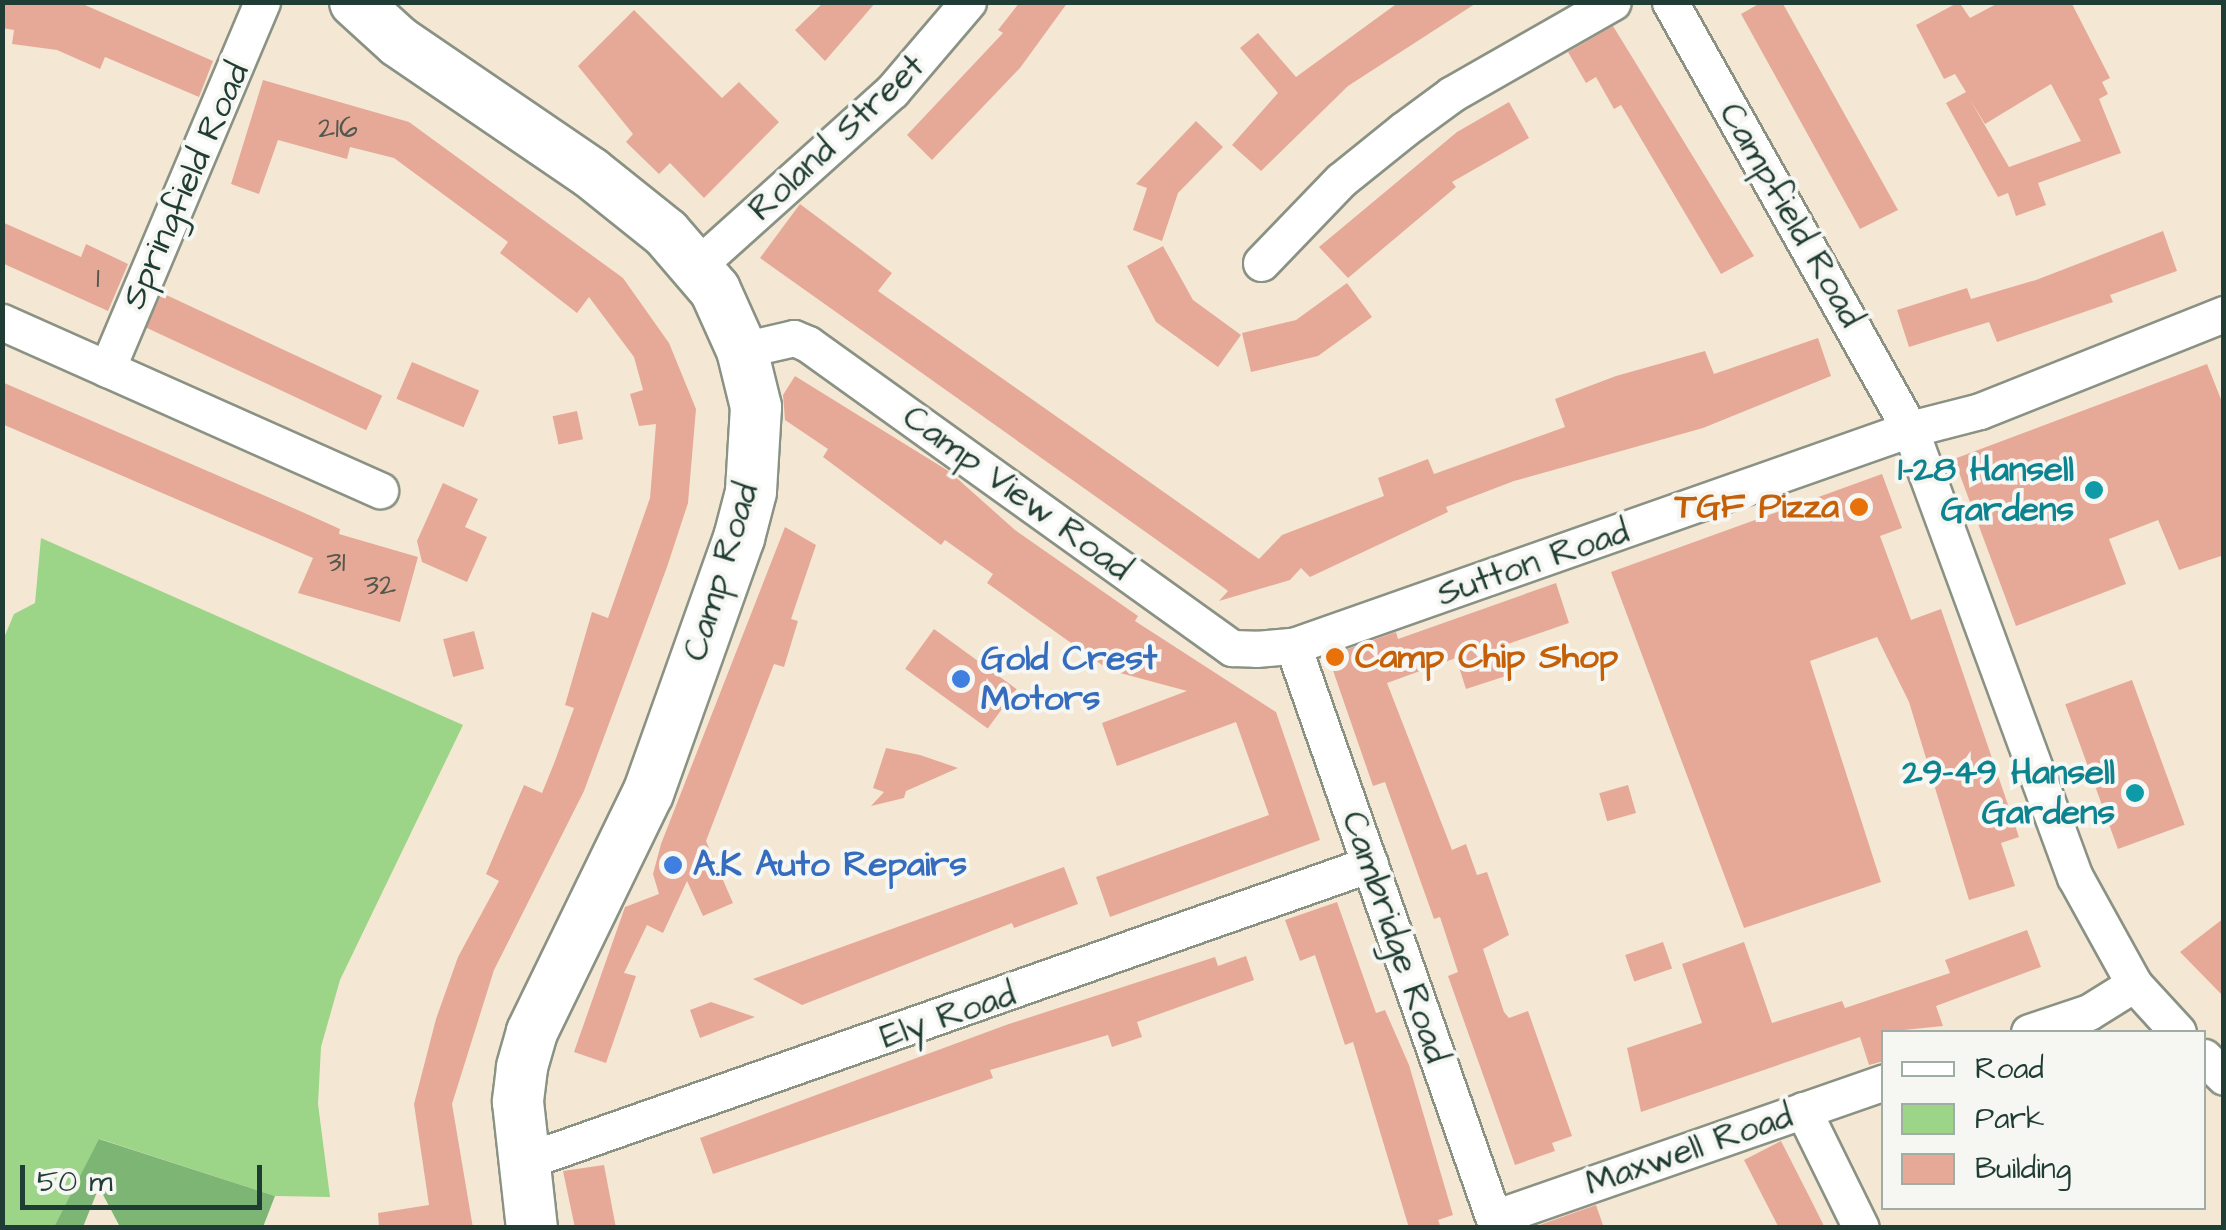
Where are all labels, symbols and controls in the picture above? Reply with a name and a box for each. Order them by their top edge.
street label: Roland Street [740,46,934,230]
street label: Springfield Road [113,56,259,316]
street label: Campfield Road [1710,95,1872,335]
house number: 216 [318,110,358,146]
house number: 1 [96,260,100,296]
street label: Camp View Road [895,396,1139,590]
place label: 1-28 Hansell Gardens [1898,449,2074,531]
street label: Camp Road [674,478,768,666]
marker: 1-28 Hansell Gardens [2083,479,2105,501]
place label: TGF Pizza [1675,486,1839,528]
marker: TGF Pizza [1848,496,1870,518]
street label: Sutton Road [1432,511,1634,615]
house number: 31 [326,544,346,580]
house number: 32 [364,567,396,603]
place label: Camp Chip Shop [1355,636,1618,678]
place label: Gold Crest Motors [981,638,1157,720]
marker: Camp Chip Shop [1324,646,1346,668]
marker: Gold Crest Motors [950,668,972,690]
place label: 29-49 Hansell Gardens [1902,752,2115,834]
marker: 29-49 Hansell Gardens [2124,782,2146,804]
street label: Cambridge Road [1332,806,1458,1068]
place label: A.K Auto Repairs [693,844,967,886]
marker: A.K Auto Repairs [662,854,684,876]
street label: Ely Road [875,973,1021,1059]
legend [1881,1030,2206,1210]
text: Road [1975,1048,2044,1090]
street label: Maxwell Road [1580,1095,1798,1205]
text: Park [1975,1098,2044,1140]
scale bar [25,1145,268,1207]
text: Building [1975,1148,2071,1190]
text: 50 m [37,1161,113,1203]

